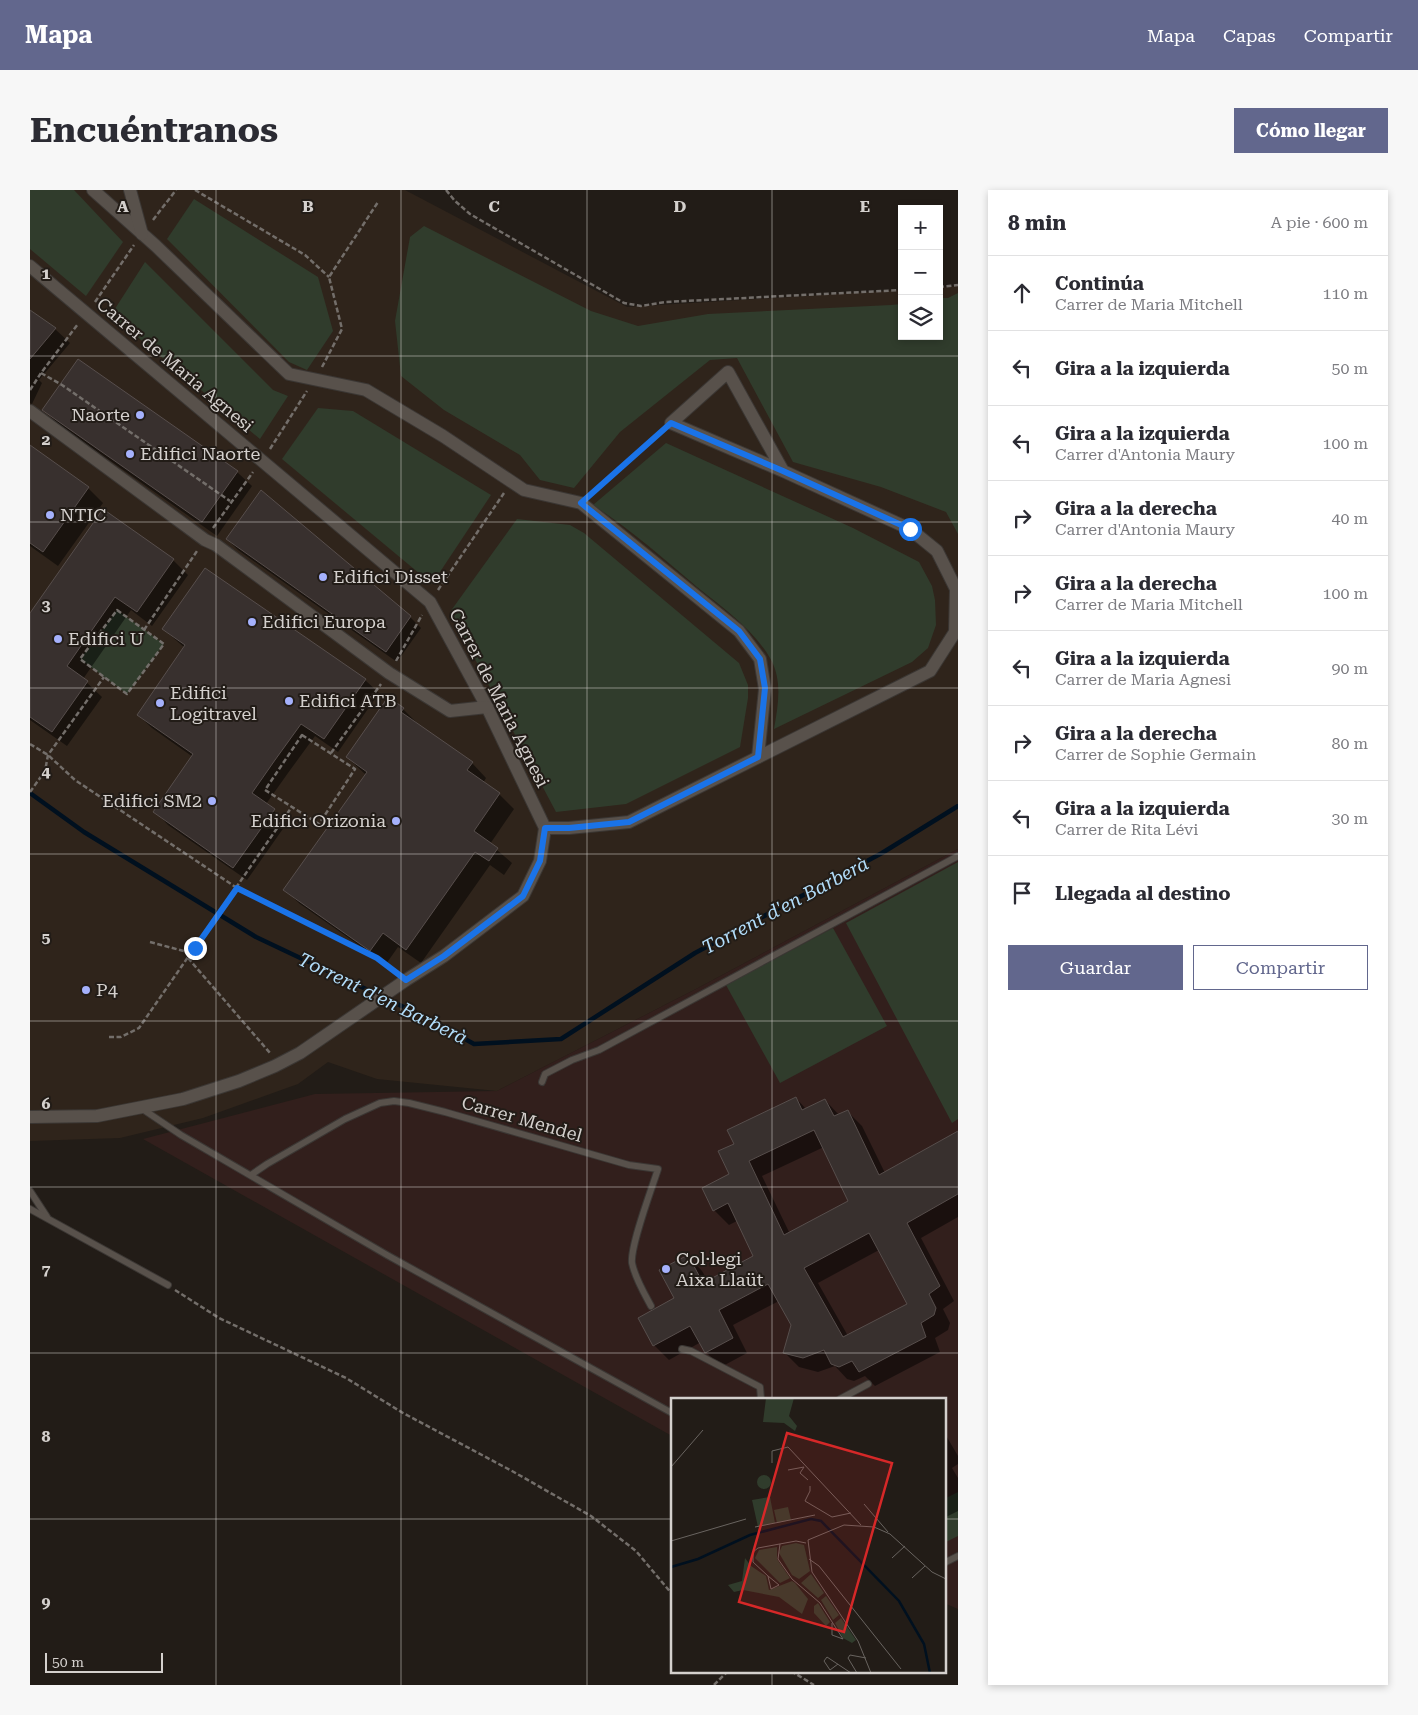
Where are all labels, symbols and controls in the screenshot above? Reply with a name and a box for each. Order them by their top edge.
text: Mapa [25,21,92,49]
text: Mapa [1147,25,1195,46]
text: Capas [1223,25,1276,46]
text: Compartir [1304,25,1393,46]
button: Cómo llegar [1234,108,1388,153]
text: Encuéntranos [30,110,278,151]
text: A [117,197,129,216]
text: B [302,197,314,216]
text: C [488,197,500,216]
text: D [674,197,687,216]
text: E [860,197,870,216]
map controls [898,205,943,340]
button: + [898,205,943,250]
text: 8 min [1008,211,1066,235]
text: A pie · 600 m [1271,213,1368,232]
button: − [898,250,943,295]
text: 1 [42,264,51,283]
text: Continúa [1055,272,1144,295]
icon: ahead [1008,279,1036,307]
text: 110 m [1322,284,1368,303]
street label: Carrer de Maria Agnesi [93,293,258,436]
button: layers [898,295,943,340]
text: Carrer de Maria Mitchell [1055,295,1243,314]
icon: left [1008,354,1036,382]
text: Gira a la izquierda [1055,357,1230,380]
text: 50 m [1331,359,1368,378]
place label: Naorte [71,404,130,425]
marker: Naorte [134,409,146,421]
text: Gira a la izquierda [1055,422,1230,445]
icon: left [1008,429,1036,457]
text: 2 [42,430,51,449]
text: 100 m [1322,434,1368,453]
place label: Edifici Naorte [140,443,260,464]
text: Carrer d'Antonia Maury [1055,445,1235,464]
marker: Edifici Naorte [124,448,136,460]
text: Gira a la derecha [1055,497,1217,520]
place label: NTIC [60,504,106,525]
icon: right [1008,504,1036,532]
marker: NTIC [44,509,56,521]
text: 40 m [1331,509,1368,528]
route start [899,518,922,541]
text: Carrer d'Antonia Maury [1055,520,1235,539]
place label: Edifici Disset [333,566,448,587]
marker: Edifici Disset [317,571,329,583]
text: Gira a la derecha [1055,572,1217,595]
icon: right [1008,579,1036,607]
text: 100 m [1322,584,1368,603]
text: Carrer de Maria Mitchell [1055,595,1243,614]
text: 3 [42,596,51,615]
street label: Carrer de Maria Agnesi [445,605,554,791]
place label: Edifici Europa [262,611,386,632]
marker: Edifici Europa [246,616,258,628]
place label: Edifici U [68,628,144,649]
marker: Edifici U [52,633,64,645]
text: Gira a la izquierda [1055,647,1230,670]
icon: left [1008,654,1036,682]
text: 90 m [1331,659,1368,678]
text: Carrer de Maria Agnesi [1055,670,1231,689]
place label: Edifici Logitravel [170,682,257,724]
place label: Edifici ATB [299,690,396,711]
marker: Edifici ATB [283,695,295,707]
marker: Edifici Logitravel [154,697,166,709]
text: Gira a la derecha [1055,722,1217,745]
icon: right [1008,729,1036,757]
text: 80 m [1331,734,1368,753]
text: Carrer de Sophie Germain [1055,745,1256,764]
text: 4 [42,762,51,781]
place label: Edifici SM2 [102,790,202,811]
marker: Edifici SM2 [206,795,218,807]
text: Gira a la izquierda [1055,797,1230,820]
icon: left [1008,804,1036,832]
text: 30 m [1331,809,1368,828]
place label: Edifici Orizonia [251,810,386,831]
marker: Edifici Orizonia [390,815,402,827]
text: Carrer de Rita Lévi [1055,820,1198,839]
water label: Torrent d'en Barberà [698,852,873,959]
icon: arrive [1008,879,1036,907]
text: Llegada al destino [1055,882,1231,905]
text: 5 [42,928,51,947]
route end [184,937,207,960]
button: Guardar [1008,945,1183,990]
button: Compartir [1193,945,1368,990]
water label: Torrent d'en Barberà [294,947,471,1049]
place label: P4 [96,979,118,1000]
marker: P4 [80,984,92,996]
street label: Carrer Mendel [459,1091,585,1146]
text: 6 [42,1094,51,1113]
place label: Col·legi Aixa Llaüt [676,1248,764,1290]
text: 7 [42,1260,51,1279]
marker: Col·legi Aixa Llaüt [660,1263,672,1275]
inset map [671,1398,946,1672]
text: 8 [42,1427,51,1446]
text: 9 [42,1593,51,1612]
scale bar [45,1650,162,1673]
text: 50 m [52,1654,84,1670]

